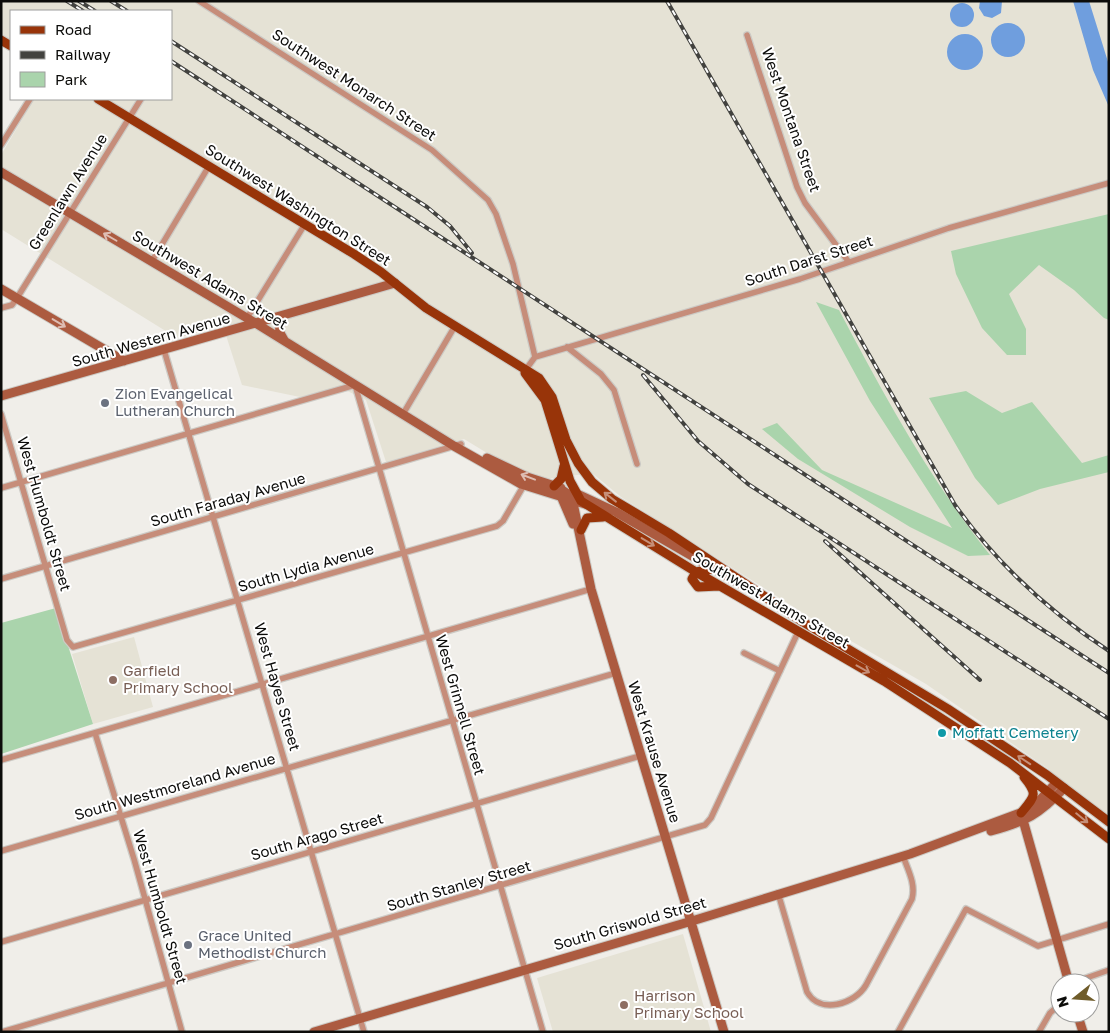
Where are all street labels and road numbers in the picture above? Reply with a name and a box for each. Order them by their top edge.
street label: Southwest Monarch Street [269,24,440,144]
street label: West Montana Street [759,45,825,194]
street label: Greenlawn Avenue [24,130,110,253]
street label: Southwest Washington Street [202,139,395,269]
street label: Southwest Adams Street [130,226,291,333]
street label: South Darst Street [742,231,875,289]
street label: South Western Avenue [70,308,232,370]
street label: West Humboldt Street [14,434,76,593]
street label: South Faraday Avenue [148,468,308,530]
street label: South Lydia Avenue [236,539,376,595]
street label: Southwest Adams Street [690,547,853,651]
street label: West Hayes Street [251,620,305,753]
street label: West Grinnell Street [432,632,490,777]
street label: West Krause Avenue [625,679,685,825]
street label: South Westmoreland Avenue [72,749,278,823]
street label: South Arago Street [248,808,385,864]
street label: West Humboldt Street [130,827,192,986]
street label: South Stanley Street [385,856,533,914]
street label: South Griswold Street [551,893,708,953]

